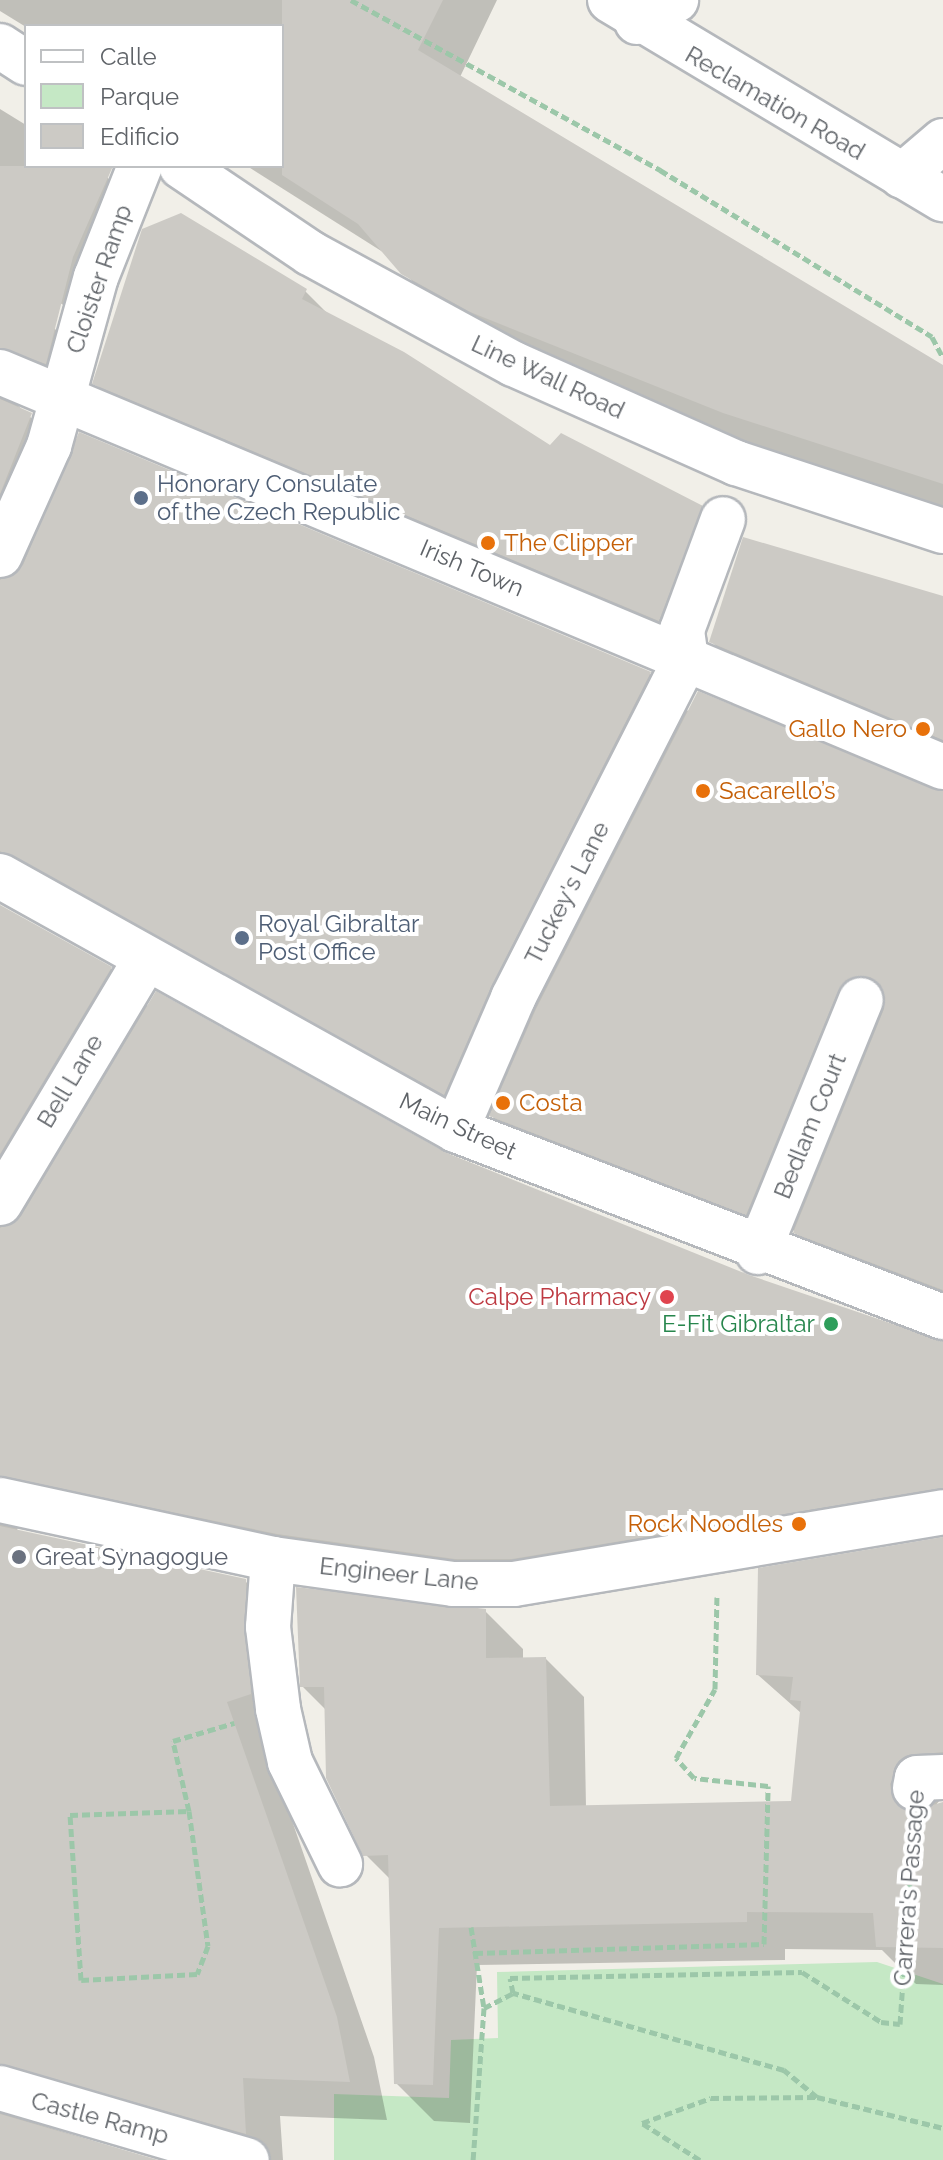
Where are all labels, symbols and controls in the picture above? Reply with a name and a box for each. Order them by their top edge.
legend [24,24,284,168]
street label: Reclamation Road [680,40,870,166]
text: Calle [100,42,157,71]
text: Parque [100,82,179,111]
text: Edificio [100,122,179,151]
street label: Cloister Ramp [60,201,138,357]
street label: Line Wall Road [466,329,630,425]
place label: Honorary Consulate of the Czech Republic [157,470,401,526]
marker: Honorary Consulate of the Czech Republic [132,489,150,507]
place label: The Clipper [504,529,633,557]
street label: Irish Town [415,533,529,603]
marker: The Clipper [479,534,497,552]
place label: Gallo Nero [789,715,907,743]
marker: Gallo Nero [914,720,932,738]
place label: Sacarello’s [719,777,836,805]
marker: Sacarello’s [694,782,712,800]
street label: Tuckey's Lane [519,817,615,969]
place label: Royal Gibraltar Post Office [258,910,420,966]
marker: Royal Gibraltar Post Office [233,929,251,947]
street label: Bell Lane [31,1029,109,1133]
street label: Bedlam Court [768,1049,852,1203]
street label: Main Street [395,1086,521,1166]
place label: Costa [519,1089,582,1117]
marker: Costa [494,1094,512,1112]
place label: Calpe Pharmacy [468,1283,651,1311]
marker: Calpe Pharmacy [658,1288,676,1306]
place label: E-Fit Gibraltar [662,1310,815,1338]
marker: E-Fit Gibraltar [822,1315,840,1333]
place label: Rock Noodles [627,1510,783,1538]
marker: Rock Noodles [790,1515,808,1533]
place label: Great Synagogue [35,1543,228,1571]
marker: Great Synagogue [10,1548,28,1566]
street label: Engineer Lane [318,1551,480,1597]
street label: Carrera's Passage [888,1789,930,1987]
street label: Castle Ramp [28,2086,172,2150]

